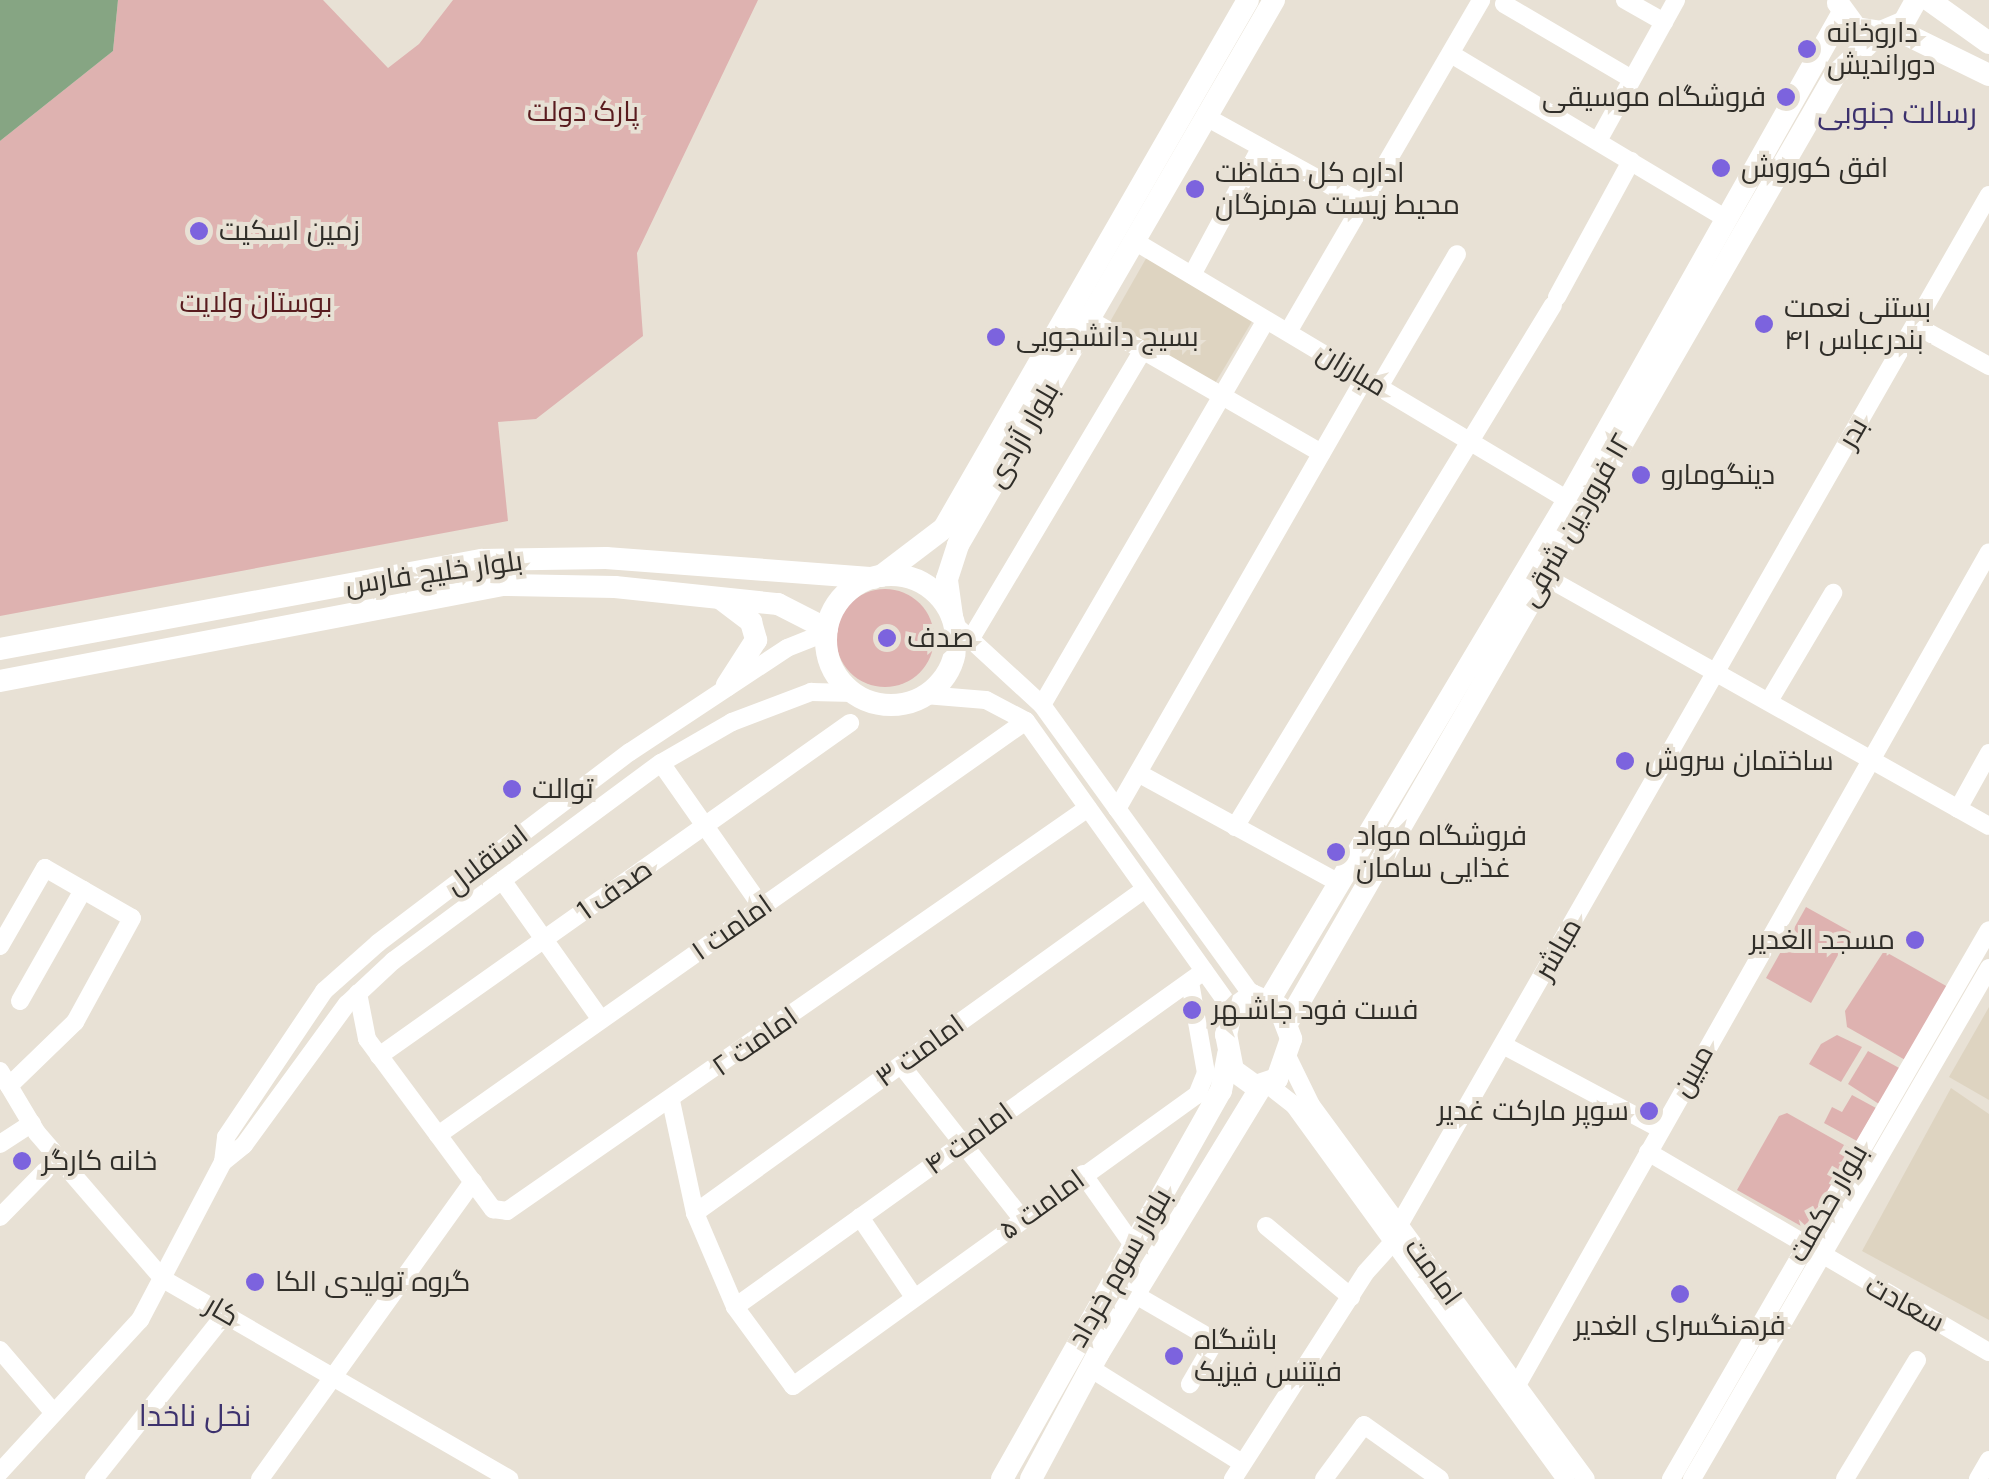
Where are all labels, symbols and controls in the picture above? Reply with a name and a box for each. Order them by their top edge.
place label: داروخانه دوراندیش [1827,16,1936,82]
marker: داروخانه دوراندیش [1796,38,1818,60]
place label: فروشگاه موسیقی [1542,80,1766,114]
marker: فروشگاه موسیقی [1775,86,1797,108]
park label: پارک دولت [527,95,639,129]
district label: رسالت جنوبی [1817,95,1977,131]
place label: افق کوروش [1741,151,1888,185]
place label: اداره کل حفاظت محیط زیست هرمزگان [1215,156,1460,222]
marker: افق کوروش [1710,157,1732,179]
marker: اداره کل حفاظت محیط زیست هرمزگان [1184,178,1206,200]
place label: زمین اسکیت [219,214,360,248]
marker: زمین اسکیت [188,220,210,242]
park label: بوستان ولایت [179,286,333,320]
place label: بستنی نعمت بندرعباس ۴۱ [1784,291,1931,357]
marker: بستنی نعمت بندرعباس ۴۱ [1753,313,1775,335]
place label: بسیج دانشجویی [1016,320,1199,354]
marker: بسیج دانشجویی [985,326,1007,348]
street label: مبارزان [1311,336,1393,404]
street label: بلوار آزادی [980,377,1066,493]
street label: بدر [1831,412,1875,454]
street label: ١٢ فروردین شرقی [1513,428,1639,612]
place label: دینگومارو [1661,458,1775,492]
marker: دینگومارو [1630,464,1652,486]
street label: بلوار خلیج فارس [343,544,525,602]
place label: صدف [907,621,974,655]
marker: صدف [876,627,898,649]
place label: ساختمان سروش [1645,744,1834,778]
marker: ساختمان سروش [1614,750,1636,772]
place label: توالت [532,772,594,806]
marker: توالت [501,778,523,800]
street label: استقلال [439,818,535,902]
place label: فروشگاه مواد غذایی سامان [1356,819,1527,885]
marker: فروشگاه مواد غذایی سامان [1325,841,1347,863]
street label: صدف 1 [571,852,659,928]
street label: امامت ۱ [685,888,779,968]
street label: مباشر [1527,912,1589,986]
place label: مسجد الغدیر [1750,923,1895,957]
marker: مسجد الغدیر [1904,929,1926,951]
place label: فست فود جاشـهر [1212,993,1418,1027]
marker: فست فود جاشـهر [1181,999,1203,1021]
street label: امامت ۲ [706,1000,804,1084]
street label: امامت ۳ [869,1008,971,1094]
street label: مبین [1665,1039,1721,1103]
place label: سوپر مارکت غدیر [1437,1094,1629,1128]
street label: امامت ۴ [918,1096,1020,1182]
marker: سوپر مارکت غدیر [1638,1100,1660,1122]
street label: بلوار حکمت [1781,1138,1875,1268]
place label: خانه کارگر [42,1144,157,1178]
marker: خانه کارگر [11,1150,33,1172]
street label: امامت ۵ [993,1163,1091,1247]
street label: بلوار سوم خرداد [1061,1183,1179,1353]
street label: امامت [1397,1232,1469,1312]
place label: گروه تولیدی الکا [275,1265,470,1299]
street label: سعادت [1860,1269,1950,1339]
marker: گروه تولیدی الکا [244,1271,266,1293]
marker: فرهنگسرای الغدیر [1669,1283,1691,1305]
street label: کار [199,1288,245,1334]
place label: فرهنگسرای الغدیر [1574,1309,1786,1343]
place label: باشگاه فیتنس فیزیک [1194,1323,1342,1389]
marker: باشگاه فیتنس فیزیک [1163,1345,1185,1367]
district label: نخل ناخدا [139,1398,251,1434]

